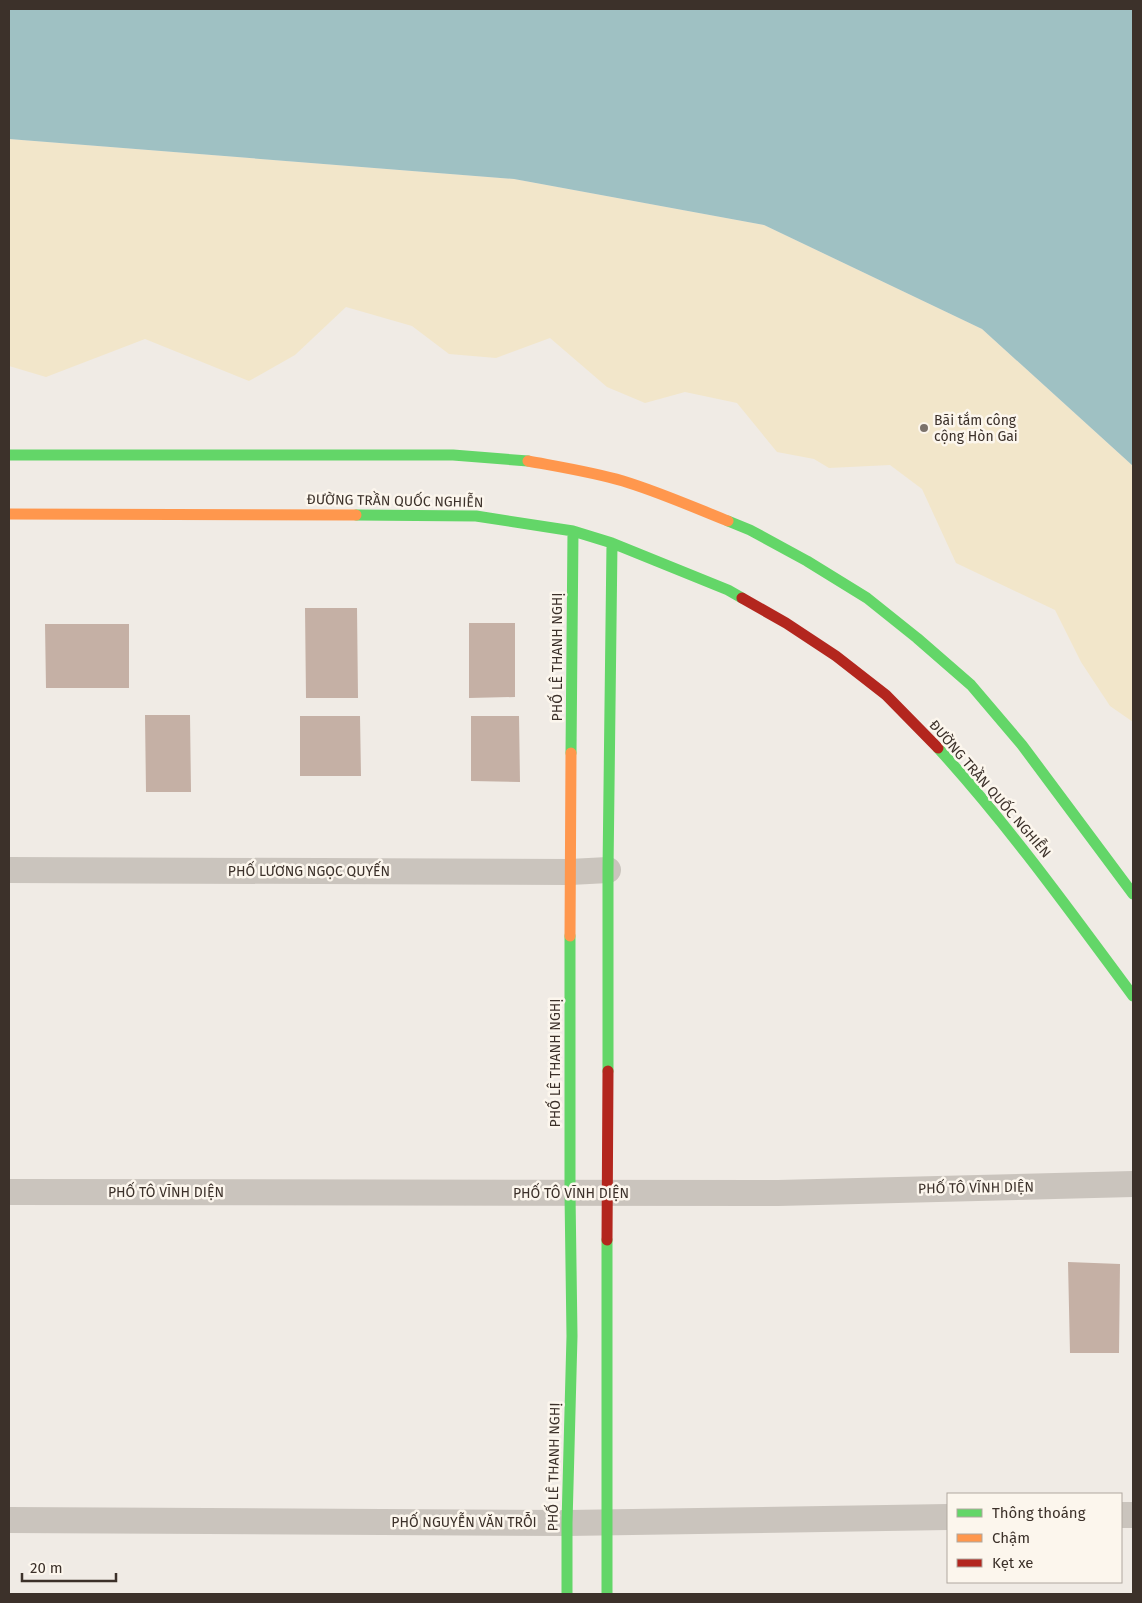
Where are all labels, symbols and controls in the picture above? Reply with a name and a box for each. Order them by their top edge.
place label: Bãi tắm công cộng Hòn Gai [934,411,1018,445]
marker: Bãi tắm công cộng Hòn Gai [918,422,930,434]
street label: ĐƯỜNG TRẦN QUỐC NGHIỄN [306,488,484,511]
street label: PHỐ LÊ THANH NGHỊ [546,593,566,721]
street label: ĐƯỜNG TRẦN QUỐC NGHIỄN [926,715,1057,861]
street label: PHỐ LƯƠNG NGỌC QUYẾN [228,860,390,880]
street label: PHỐ LÊ THANH NGHỊ [544,999,564,1127]
street label: PHỐ TÔ VĨNH DIỆN [918,1175,1034,1198]
street label: PHỐ TÔ VĨNH DIỆN [108,1181,224,1201]
street label: PHỐ TÔ VĨNH DIỆN [513,1182,629,1202]
street label: PHỐ LÊ THANH NGHỊ [541,1402,564,1532]
legend [947,1493,1122,1583]
text: Thông thoáng [992,1504,1086,1522]
street label: PHỐ NGUYỄN VĂN TRỖI [391,1511,537,1531]
text: Chậm [992,1529,1030,1547]
scale bar [22,1550,116,1582]
text: Kẹt xe [992,1554,1034,1572]
text: 20 m [30,1559,63,1577]

